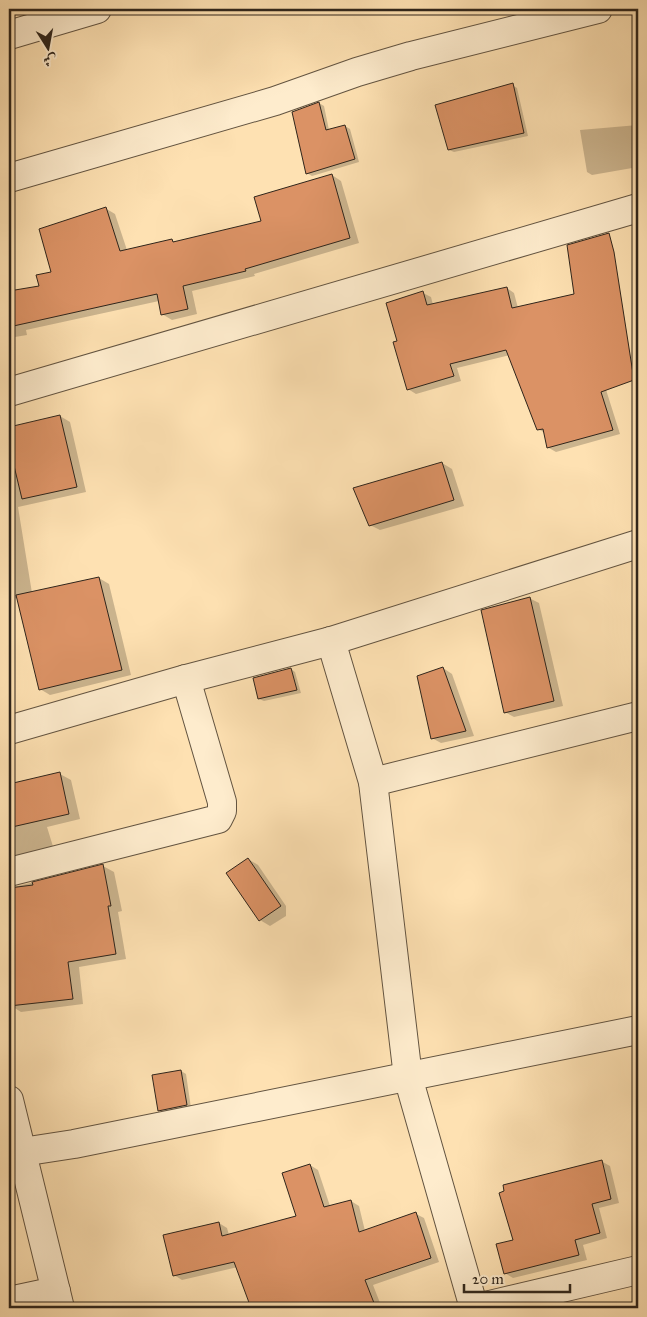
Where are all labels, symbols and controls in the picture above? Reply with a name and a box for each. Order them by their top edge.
north arrow [22,22,72,72]
text: ش [42,51,59,70]
scale bar [464,1262,571,1294]
text: 20 m [472,1270,504,1288]

